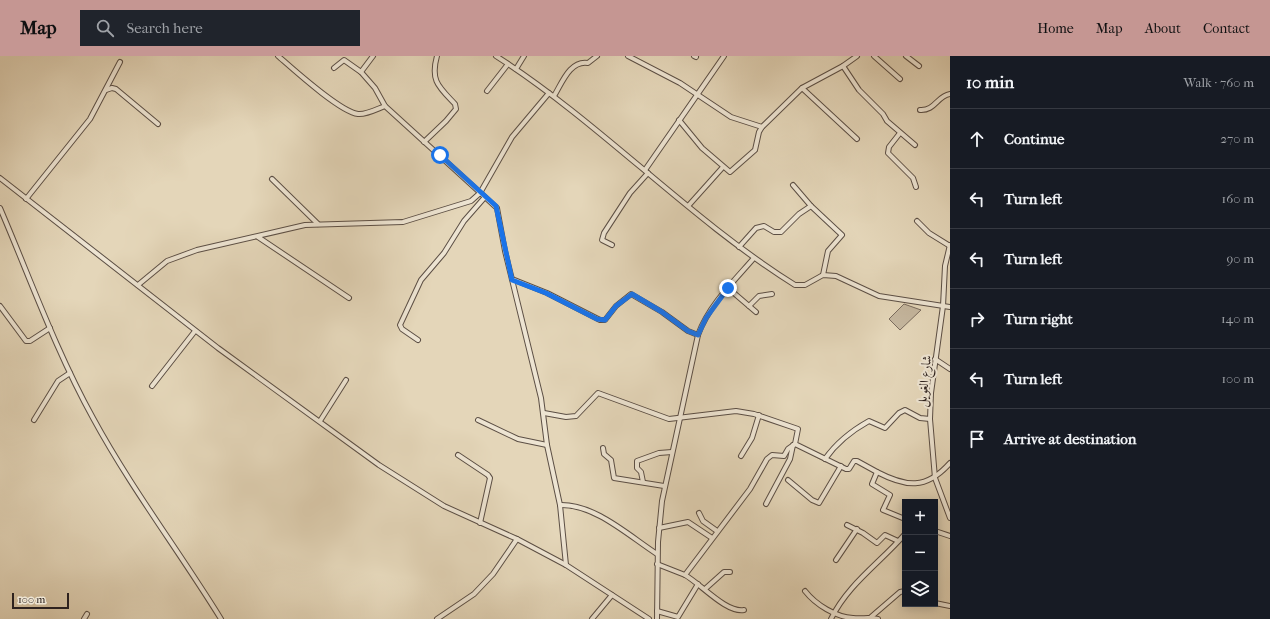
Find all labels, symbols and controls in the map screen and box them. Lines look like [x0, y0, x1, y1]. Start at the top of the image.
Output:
search box [80, 10, 360, 46]
text: Map [20, 17, 56, 39]
icon: search [94, 17, 116, 39]
text: Search here [126, 19, 203, 37]
text: Home [1037, 20, 1074, 37]
text: Map [1096, 20, 1123, 37]
text: About [1145, 20, 1181, 37]
text: Contact [1203, 20, 1250, 37]
text: 10 min [966, 72, 1014, 92]
text: Walk · 760 m [1184, 75, 1254, 90]
icon: ahead [966, 128, 988, 150]
text: Continue [1004, 130, 1064, 148]
text: 270 m [1220, 131, 1254, 146]
route start [431, 146, 449, 164]
icon: left [966, 188, 988, 210]
text: Turn left [1004, 190, 1062, 208]
text: 160 m [1222, 191, 1254, 206]
icon: left [966, 248, 988, 270]
text: Turn left [1004, 250, 1062, 268]
text: 90 m [1226, 251, 1254, 266]
route end [719, 279, 737, 297]
icon: right [966, 308, 988, 330]
text: Turn right [1004, 310, 1073, 328]
text: 140 m [1221, 311, 1254, 326]
street label: شارع الغويل [914, 354, 938, 408]
icon: left [966, 368, 988, 390]
text: Turn left [1004, 370, 1062, 388]
text: 100 m [1221, 371, 1254, 386]
icon: arrive [966, 428, 988, 450]
text: Arrive at destination [1004, 430, 1136, 448]
map controls [902, 499, 938, 607]
button: + [902, 499, 938, 535]
button: − [902, 535, 938, 571]
button: layers [902, 571, 938, 607]
scale bar [12, 591, 69, 610]
text: 100 m [18, 593, 46, 606]

